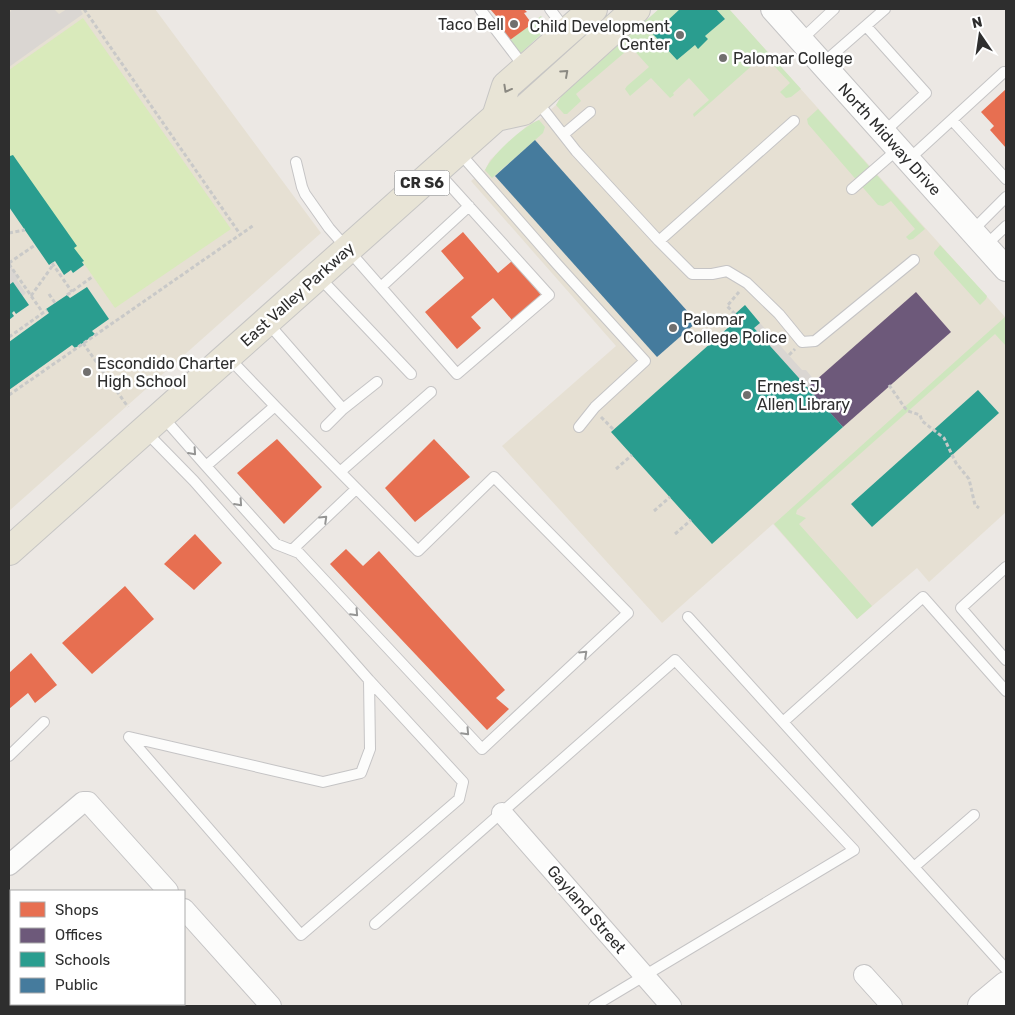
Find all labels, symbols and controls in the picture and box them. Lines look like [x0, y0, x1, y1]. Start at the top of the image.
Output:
north arrow [955, 10, 1005, 60]
text: N [970, 13, 984, 32]
place label: Taco Bell [438, 15, 504, 34]
place label: Child Development Center [530, 17, 670, 54]
marker: Taco Bell [508, 18, 520, 30]
marker: Child Development Center [674, 29, 686, 41]
place label: Palomar College [733, 49, 853, 68]
marker: Palomar College [717, 52, 729, 64]
one-way arrow [559, 70, 568, 79]
street label: North Midway Drive [834, 79, 945, 199]
one-way arrow [503, 84, 513, 93]
road number: CR S6 [394, 170, 450, 196]
street label: East Valley Parkway [236, 238, 358, 351]
place label: Palomar College Police [683, 310, 787, 347]
marker: Palomar College Police [667, 322, 679, 334]
place label: Escondido Charter High School [97, 354, 235, 391]
marker: Escondido Charter High School [81, 366, 93, 378]
place label: Ernest J. Allen Library [757, 377, 850, 414]
marker: Ernest J. Allen Library [741, 389, 753, 401]
one-way arrow [188, 446, 197, 455]
one-way arrow [233, 497, 242, 506]
one-way arrow [318, 516, 327, 525]
one-way arrow [349, 607, 358, 616]
one-way arrow [578, 651, 587, 660]
one-way arrow [460, 726, 469, 735]
street label: Gayland Street [543, 861, 630, 957]
legend [10, 890, 185, 1005]
text: Shops [55, 901, 99, 919]
text: Offices [55, 926, 103, 944]
text: Schools [55, 951, 111, 969]
text: Public [55, 976, 98, 994]

